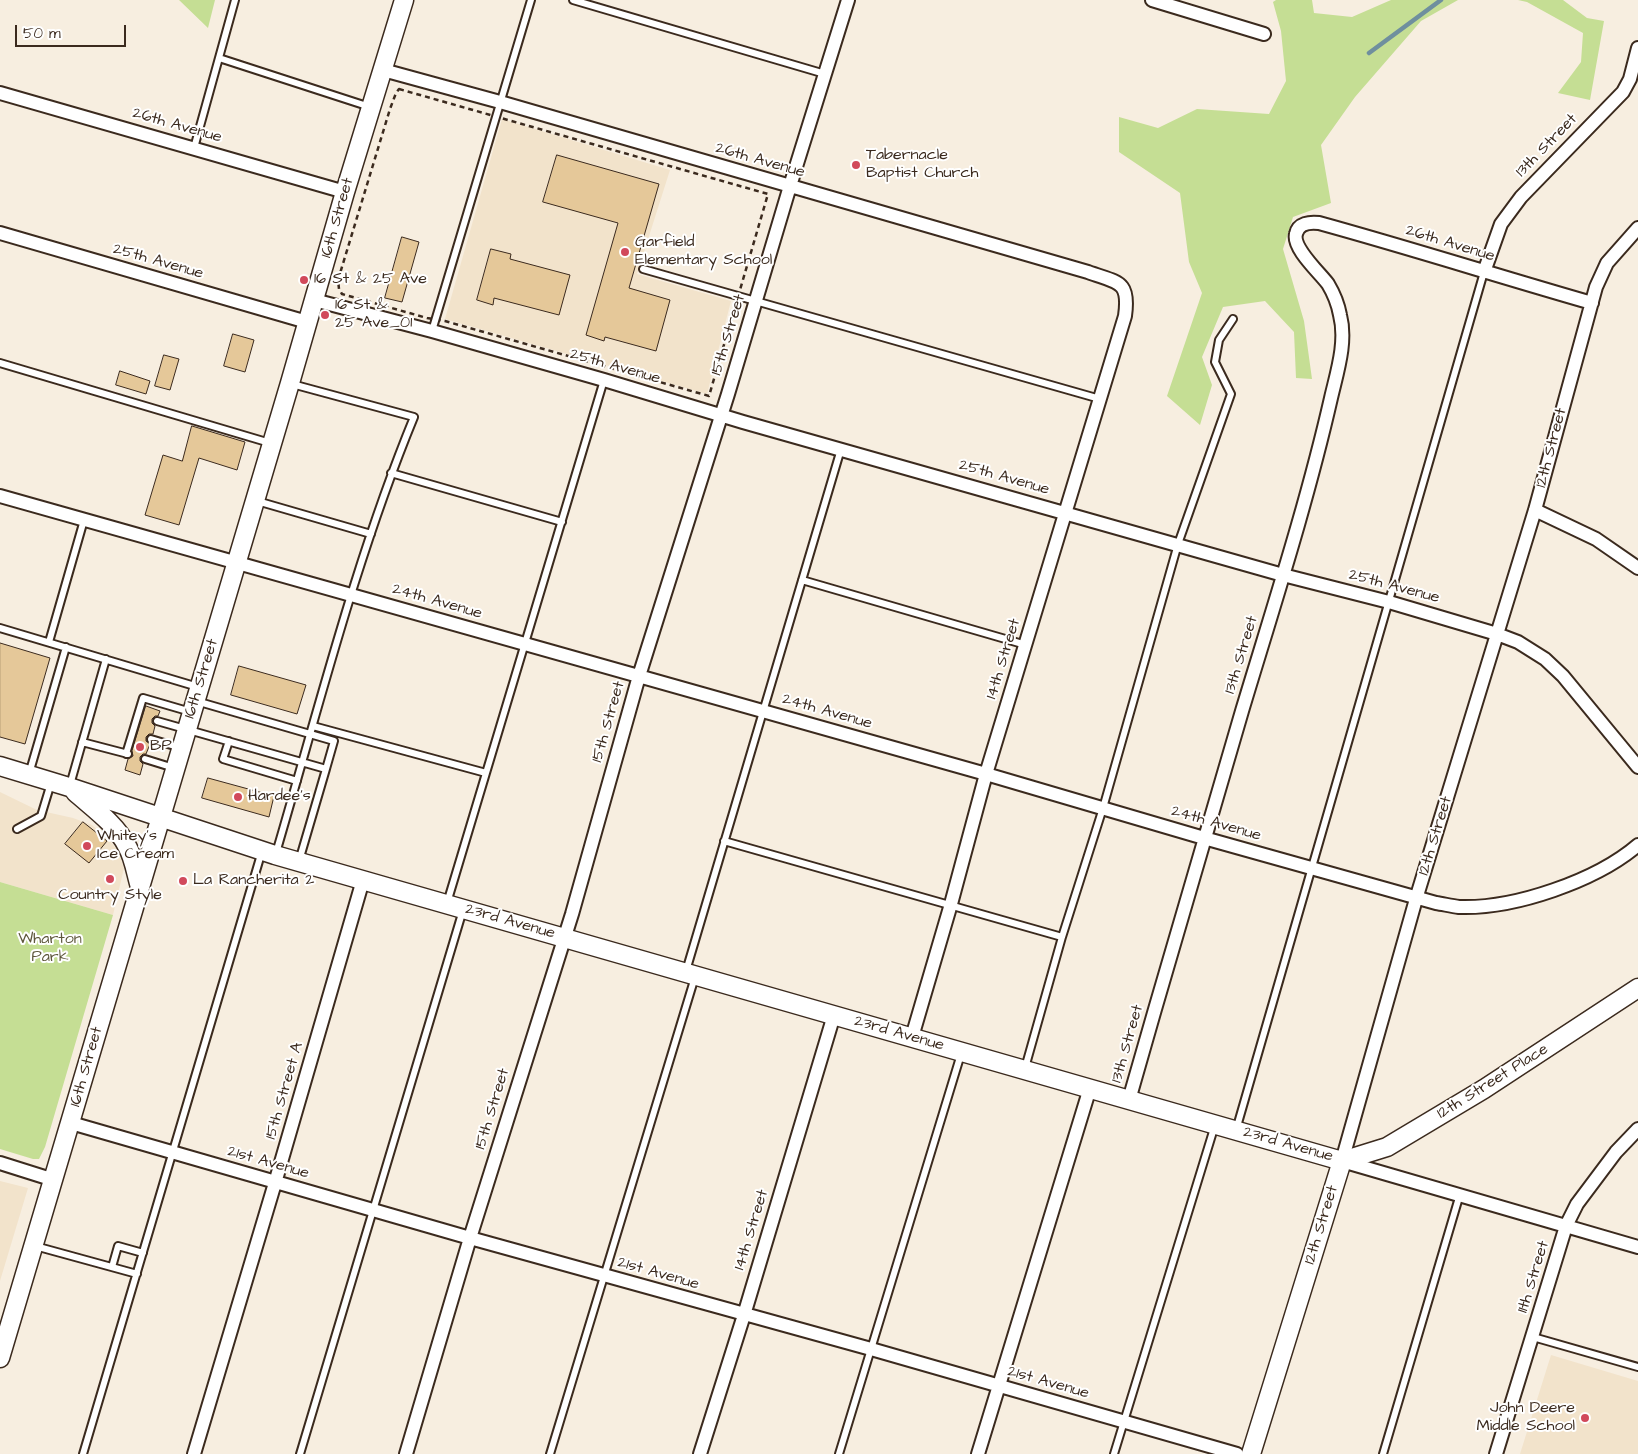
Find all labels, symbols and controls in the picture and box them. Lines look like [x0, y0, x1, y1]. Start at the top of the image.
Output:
scale bar [18, 15, 129, 47]
text: 50 m [23, 23, 61, 44]
street label: 26th Avenue [130, 104, 224, 148]
street label: 13th Street [1512, 110, 1582, 182]
street label: 26th Avenue [713, 139, 807, 183]
place label: Tabernacle Baptist Church [866, 146, 978, 184]
marker: Tabernacle Baptist Church [850, 159, 862, 171]
street label: 16th Street [317, 176, 359, 260]
street label: 26th Avenue [1403, 221, 1497, 267]
place label: Garfield Elementary School [635, 233, 772, 271]
street label: 25th Avenue [111, 240, 205, 284]
marker: Garfield Elementary School [619, 246, 631, 258]
place label: 16 St & 25 Ave [314, 270, 427, 290]
marker: 16 St & 25 Ave [298, 274, 310, 286]
street label: 15th Street [708, 292, 750, 378]
place label: 16 St & 25 Ave_01 [335, 296, 412, 334]
marker: 16 St & 25 Ave_01 [319, 309, 331, 321]
street label: 25th Avenue [568, 345, 662, 389]
street label: 12th Street [1532, 406, 1572, 490]
street label: 25th Avenue [957, 456, 1051, 500]
street label: 25th Avenue [1346, 566, 1442, 608]
street label: 24th Avenue [390, 580, 484, 624]
street label: 13th Street [1221, 614, 1263, 696]
street label: 14th Street [983, 616, 1025, 702]
street label: 16th Street [181, 637, 223, 721]
street label: 15th Street [588, 679, 630, 765]
street label: 24th Avenue [780, 690, 874, 734]
place label: BP [150, 737, 172, 757]
marker: BP [134, 741, 146, 753]
place label: Hardee's [248, 787, 311, 807]
marker: Hardee's [232, 791, 244, 803]
street label: 12th Street [1415, 794, 1457, 878]
street label: 24th Avenue [1169, 802, 1263, 846]
place label: Whitey's Ice Cream [97, 827, 174, 865]
marker: Whitey's Ice Cream [81, 840, 93, 852]
place label: La Rancherita 2 [193, 871, 314, 891]
marker: Country Style [104, 873, 116, 885]
marker: La Rancherita 2 [177, 875, 189, 887]
place label: Country Style [58, 886, 162, 906]
street label: 23rd Avenue [463, 900, 557, 944]
park label: Wharton Park [18, 930, 82, 968]
street label: 13th Street [1108, 1003, 1148, 1085]
street label: 23rd Avenue [852, 1012, 946, 1056]
street label: 16th Street [66, 1025, 108, 1109]
street label: 15th Street A [262, 1040, 308, 1142]
street label: 12th Street Place [1434, 1040, 1552, 1124]
street label: 15th Street [472, 1066, 514, 1152]
street label: 23rd Avenue [1241, 1123, 1335, 1167]
street label: 21st Avenue [225, 1142, 311, 1184]
street label: 12th Street [1301, 1183, 1343, 1267]
street label: 14th Street [731, 1187, 773, 1273]
street label: 11th Street [1514, 1239, 1554, 1315]
street label: 21st Avenue [615, 1253, 701, 1295]
street label: 21st Avenue [1005, 1362, 1091, 1404]
place label: John Deere Middle School [1477, 1399, 1575, 1437]
marker: John Deere Middle School [1579, 1412, 1591, 1424]

